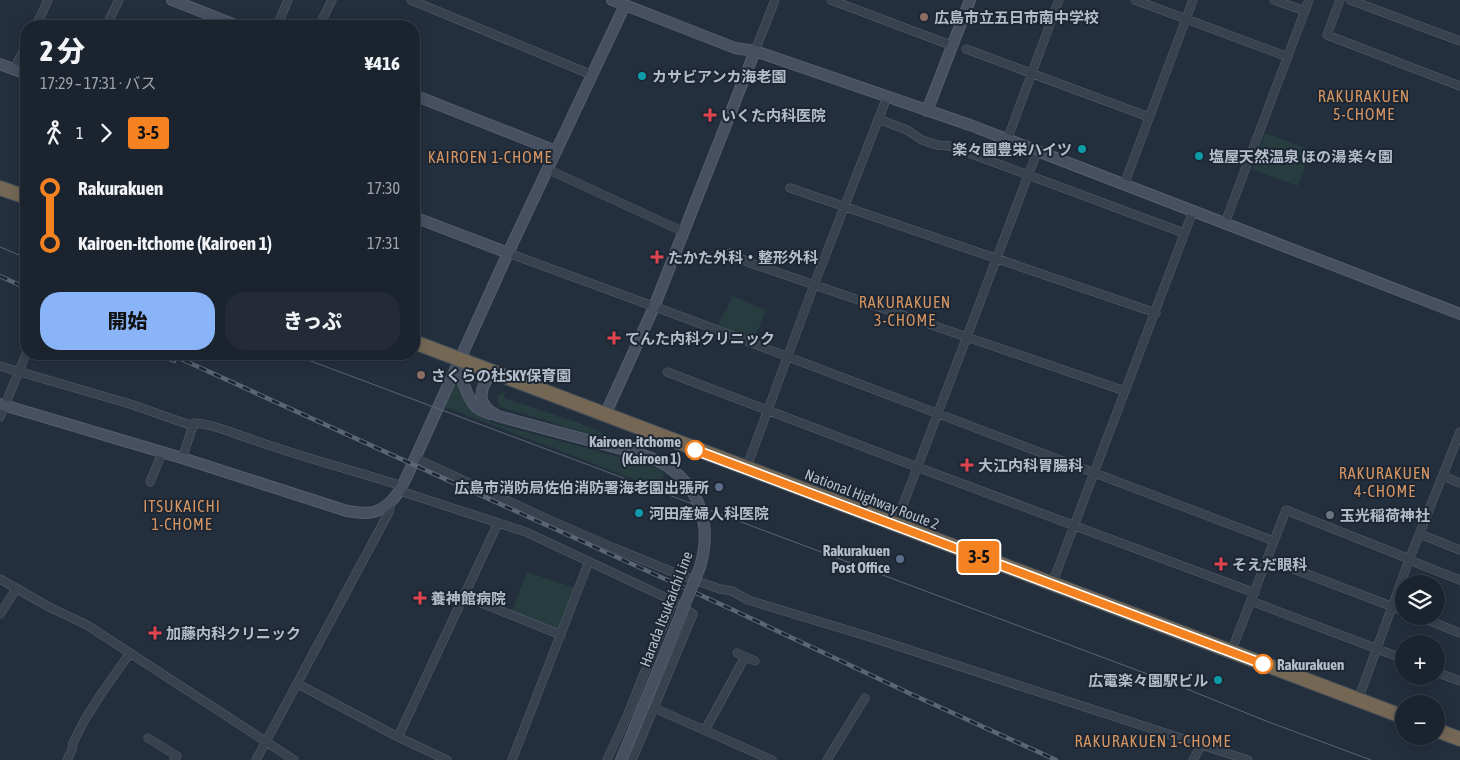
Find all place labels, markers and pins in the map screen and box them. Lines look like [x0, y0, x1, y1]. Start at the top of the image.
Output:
place label: 広島市立五日市南中学校 [934, 9, 1099, 26]
marker: 広島市立五日市南中学校 [918, 11, 930, 23]
place label: カサビアンカ海老園 [652, 68, 786, 85]
marker: カサビアンカ海老園 [636, 70, 648, 82]
place label: いくた内科医院 [721, 107, 826, 124]
marker: いくた内科医院 [703, 108, 717, 122]
place label: 楽々園豊栄ハイツ [952, 141, 1072, 158]
marker: 楽々園豊栄ハイツ [1076, 143, 1088, 155]
place label: 塩屋天然温泉 ほの湯 楽々園 [1209, 148, 1393, 165]
marker: 塩屋天然温泉 ほの湯 楽々園 [1193, 150, 1205, 162]
place label: たかた外科・整形外科 [668, 249, 818, 266]
marker: たかた外科・整形外科 [650, 250, 664, 264]
place label: てんた内科クリニック [625, 330, 775, 347]
marker: てんた内科クリニック [607, 331, 621, 345]
place label: さくらの杜SKY保育園 [431, 367, 571, 384]
marker: さくらの杜SKY保育園 [415, 369, 427, 381]
place label: Kairoen-itchome (Kairoen 1) [589, 433, 681, 467]
marker: Kairoen-itchome (Kairoen 1) [685, 440, 705, 460]
place label: 大江内科胃腸科 [978, 457, 1083, 474]
marker: 大江内科胃腸科 [960, 458, 974, 472]
place label: 広島市消防局佐伯消防署海老園出張所 [454, 479, 709, 496]
marker: 広島市消防局佐伯消防署海老園出張所 [713, 481, 725, 493]
place label: 河田産婦人科医院 [649, 505, 769, 522]
marker: 河田産婦人科医院 [633, 507, 645, 519]
place label: 玉光稲荷神社 [1340, 507, 1430, 524]
marker: 玉光稲荷神社 [1324, 509, 1336, 521]
place label: Rakurakuen Post Office [823, 542, 890, 576]
marker: Rakurakuen Post Office [894, 553, 906, 565]
place label: そえだ眼科 [1232, 556, 1307, 573]
marker: そえだ眼科 [1214, 557, 1228, 571]
place label: 養神館病院 [431, 590, 506, 607]
marker: 養神館病院 [413, 591, 427, 605]
place label: 加藤内科クリニック [166, 625, 301, 642]
marker: 加藤内科クリニック [148, 626, 162, 640]
marker: Rakurakuen [1253, 654, 1273, 674]
place label: Rakurakuen [1277, 656, 1344, 673]
place label: 広電楽々園駅ビル [1088, 672, 1208, 689]
marker: 広電楽々園駅ビル [1212, 674, 1224, 686]

